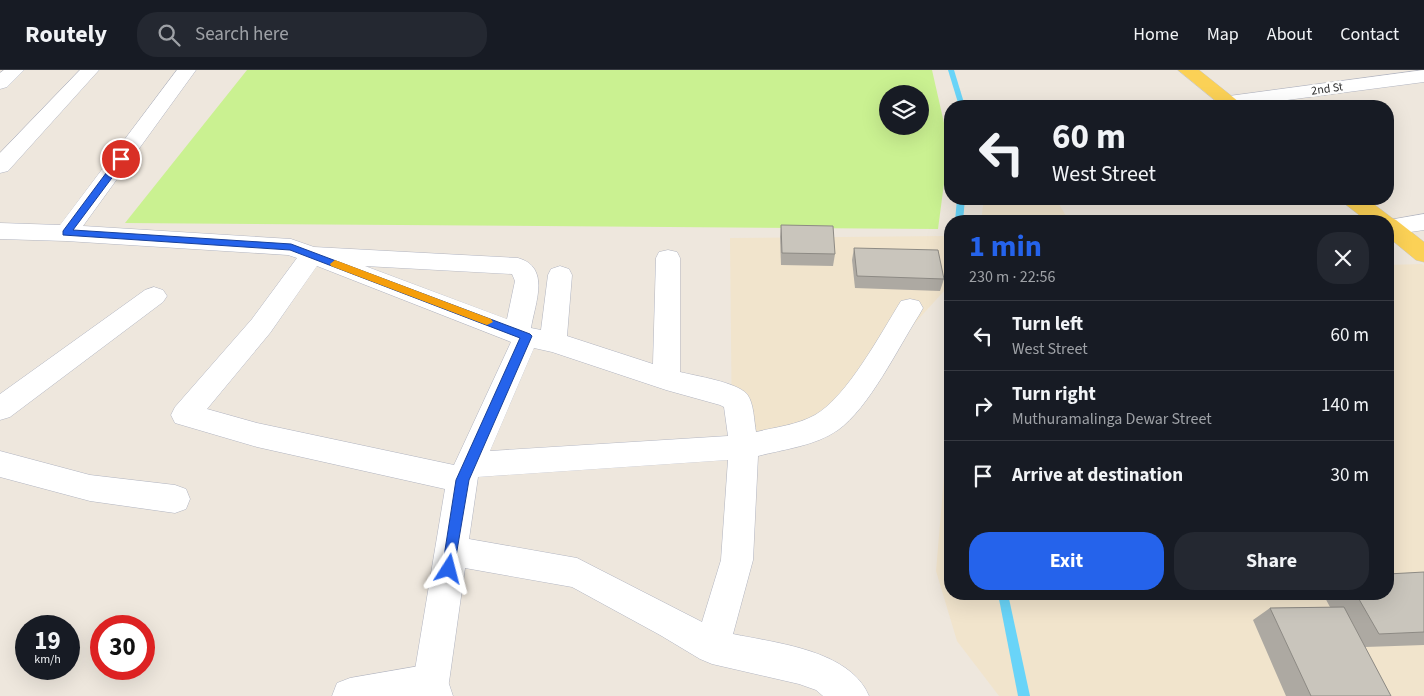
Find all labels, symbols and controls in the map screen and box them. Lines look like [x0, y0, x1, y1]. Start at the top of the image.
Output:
search box [137, 12, 487, 57]
text: Routely [25, 17, 107, 52]
icon: search [155, 21, 183, 49]
text: Search here [195, 21, 289, 48]
text: Home [1133, 22, 1179, 47]
text: Map [1207, 22, 1239, 47]
text: About [1267, 22, 1312, 47]
text: Contact [1340, 22, 1399, 47]
street label: 2nd St [1310, 78, 1344, 100]
map controls [879, 85, 929, 135]
button: layers [879, 85, 929, 135]
text: 60 m [1052, 112, 1126, 162]
icon: left [969, 120, 1034, 185]
pin [100, 138, 142, 180]
icon: arrive [107, 145, 135, 173]
text: West Street [1052, 158, 1156, 190]
text: 1 min [969, 225, 1042, 268]
button: close [1317, 232, 1369, 284]
text: 230 m · 22:56 [969, 266, 1056, 288]
text: Turn left [1012, 311, 1083, 338]
icon: left [969, 322, 997, 350]
text: 60 m [1331, 322, 1369, 349]
text: West Street [1012, 338, 1088, 360]
text: Turn right [1012, 381, 1096, 408]
icon: right [969, 392, 997, 420]
text: 140 m [1321, 392, 1369, 419]
text: Muthuramalinga Dewar Street [1012, 408, 1212, 430]
icon: arrive [969, 462, 997, 490]
text: Arrive at destination [1012, 462, 1183, 489]
text: 30 m [1331, 462, 1369, 489]
button: Exit [969, 532, 1164, 590]
button: Share [1174, 532, 1369, 590]
position arrow [422, 542, 474, 594]
speed limit sign: 30 [90, 615, 155, 680]
text: 19 [34, 623, 61, 659]
text: km/h [34, 651, 61, 668]

